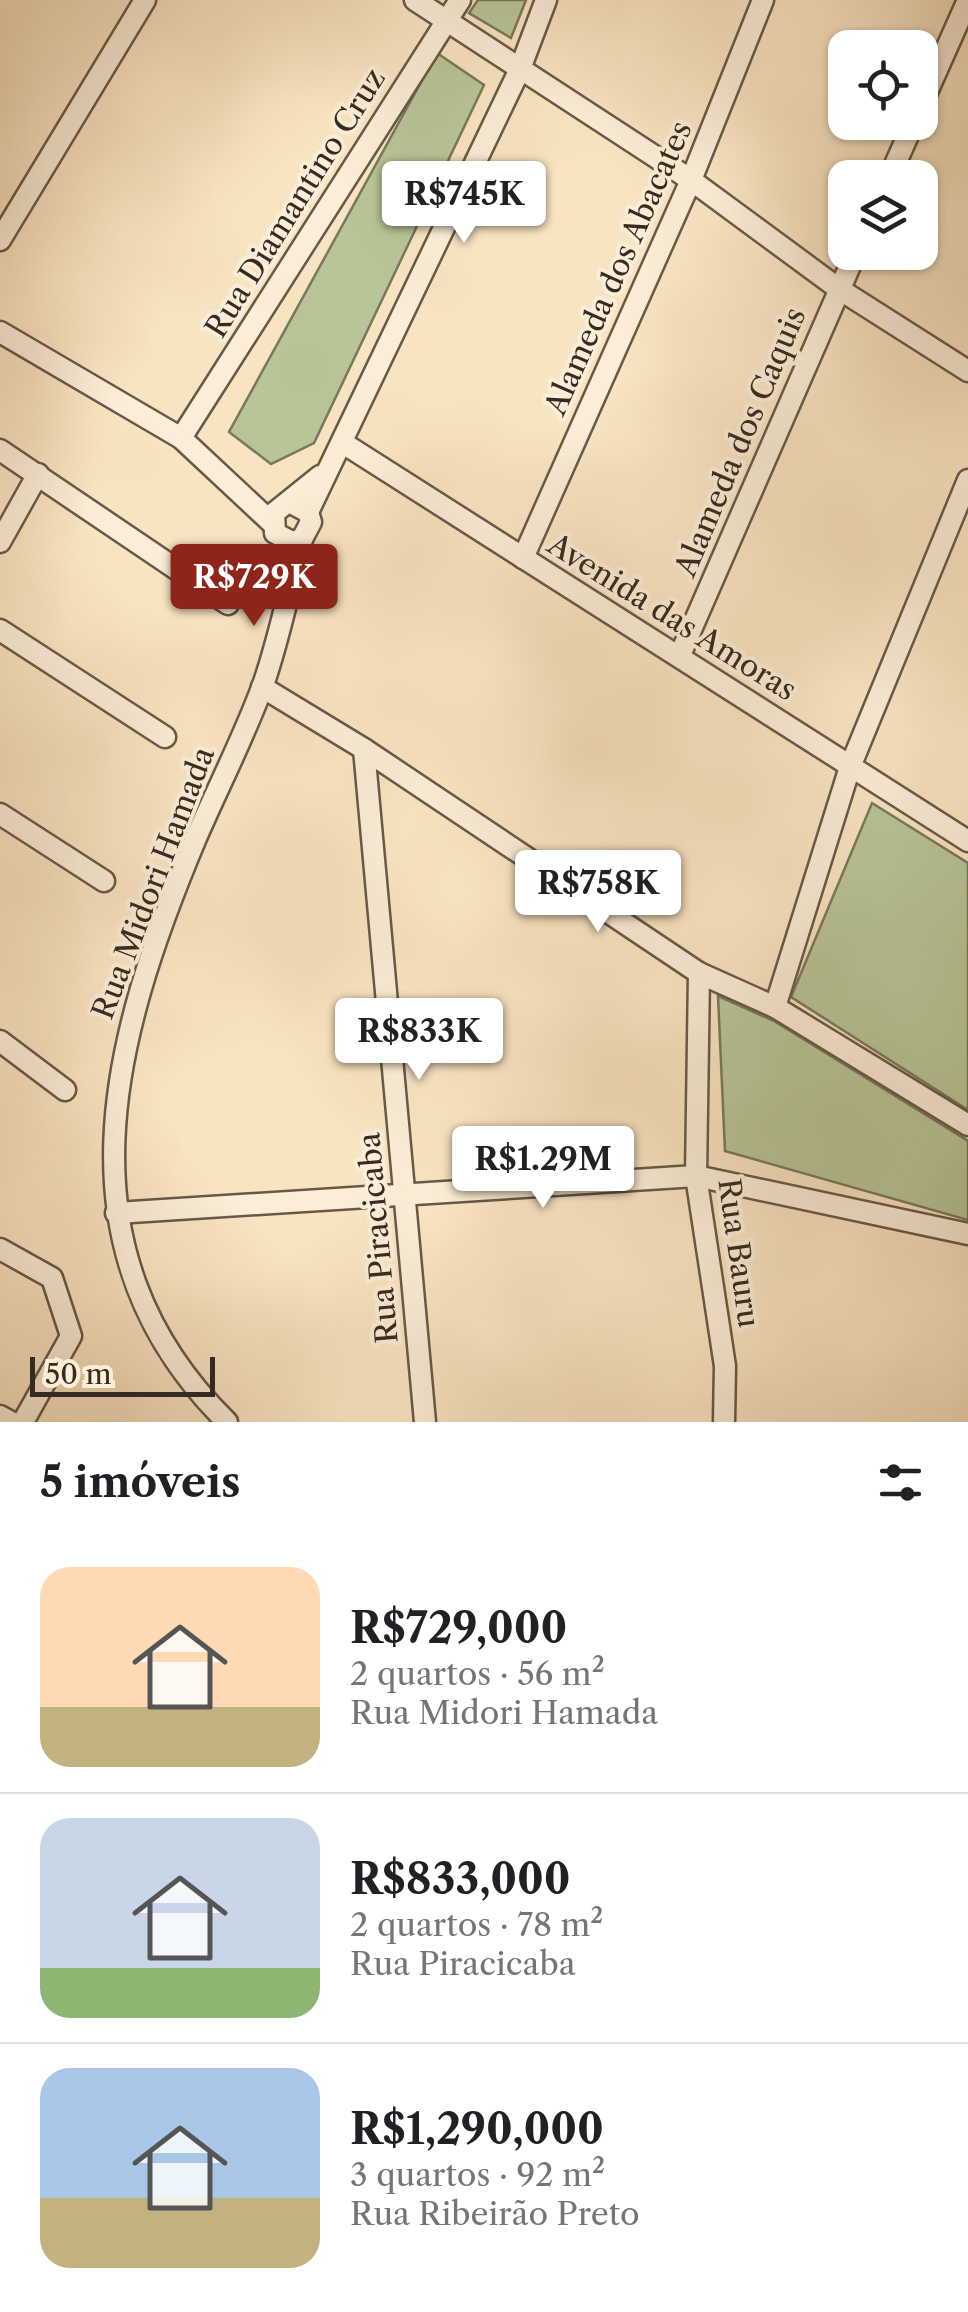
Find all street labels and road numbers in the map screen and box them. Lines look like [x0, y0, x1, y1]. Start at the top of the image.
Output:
street label: Rua Diamantino Cruz [197, 62, 393, 344]
street label: Alameda dos Abacates [536, 115, 700, 422]
street label: Alameda dos Caquis [666, 302, 813, 583]
street label: Avenida das Amoras [540, 525, 803, 708]
street label: Rua Midori Hamada [84, 741, 222, 1024]
street label: Rua Piracicaba [350, 1131, 406, 1345]
street label: Rua Bauru [710, 1176, 768, 1330]

